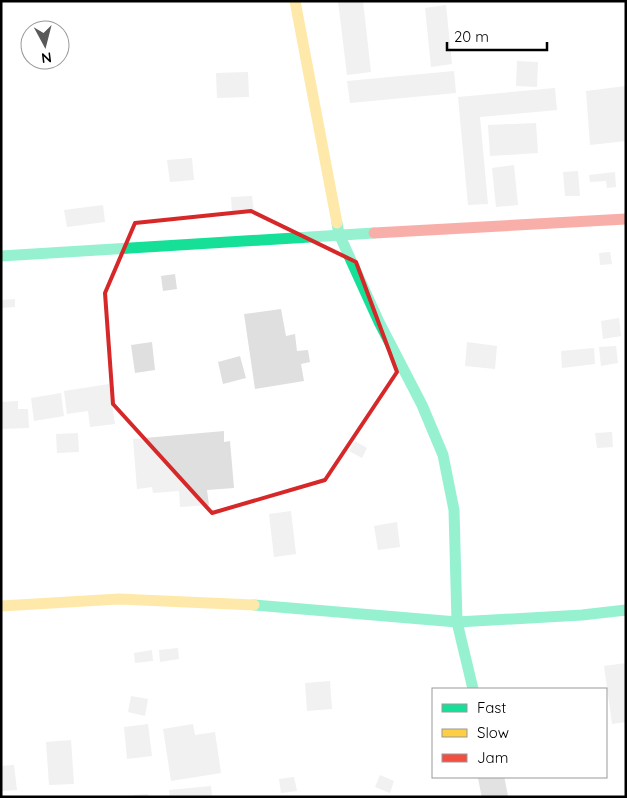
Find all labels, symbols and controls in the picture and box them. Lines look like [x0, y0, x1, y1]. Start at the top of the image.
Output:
north arrow [20, 20, 70, 70]
scale bar [447, 20, 547, 52]
text: 20 m [454, 27, 489, 46]
text: N [40, 48, 53, 67]
legend [432, 688, 607, 778]
text: Fast [477, 698, 506, 717]
text: Slow [477, 723, 509, 742]
text: Jam [477, 748, 508, 767]

